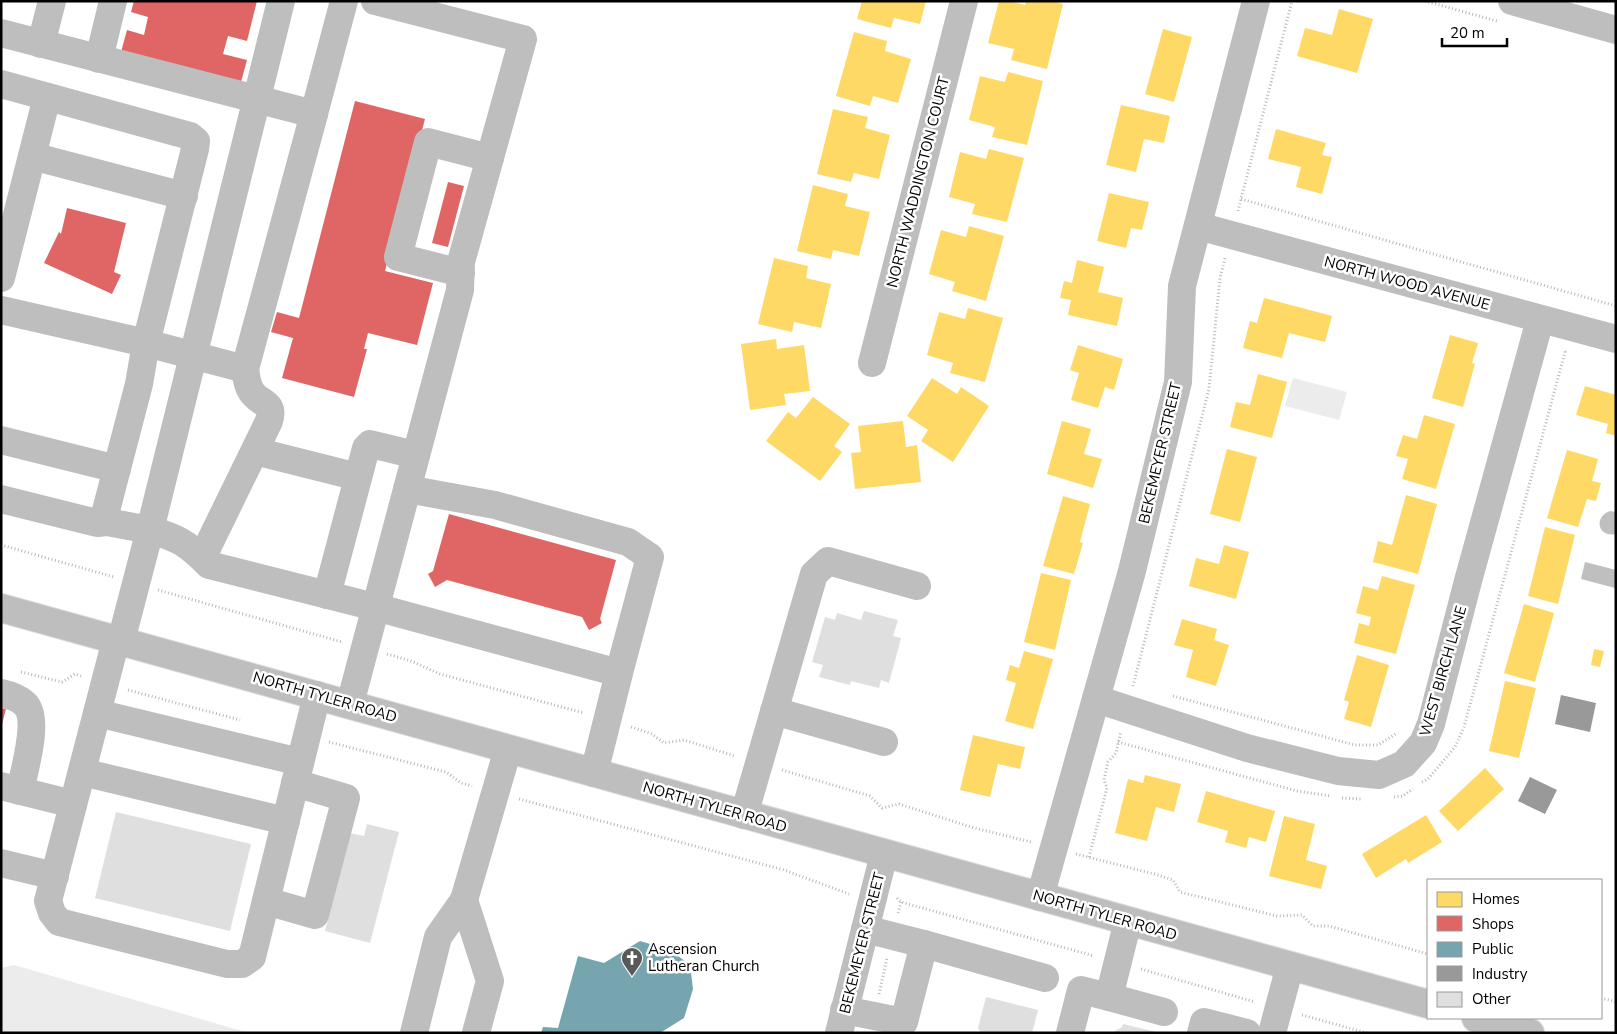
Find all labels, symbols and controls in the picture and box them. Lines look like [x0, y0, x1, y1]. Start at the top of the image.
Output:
scale bar [1442, 15, 1507, 47]
text: 20 m [1450, 23, 1485, 43]
street label: NORTH WADDINGTON COURT [882, 74, 954, 290]
street label: NORTH WOOD AVENUE [1322, 251, 1492, 315]
street label: BEKEMEYER STREET [1134, 380, 1186, 526]
street label: WEST BIRCH LANE [1415, 603, 1471, 739]
street label: NORTH TYLER ROAD [251, 667, 399, 727]
street label: NORTH TYLER ROAD [641, 777, 789, 837]
street label: BEKEMEYER STREET [835, 870, 889, 1016]
legend [1427, 879, 1602, 1019]
street label: NORTH TYLER ROAD [1031, 885, 1179, 945]
text: Homes [1472, 889, 1520, 909]
text: Shops [1472, 914, 1514, 934]
place label: Ascension Lutheran Church [648, 939, 760, 976]
text: Public [1472, 939, 1513, 959]
church icon: Ascension Lutheran Church [620, 946, 644, 977]
text: Industry [1472, 964, 1528, 984]
text: Other [1472, 989, 1511, 1009]

